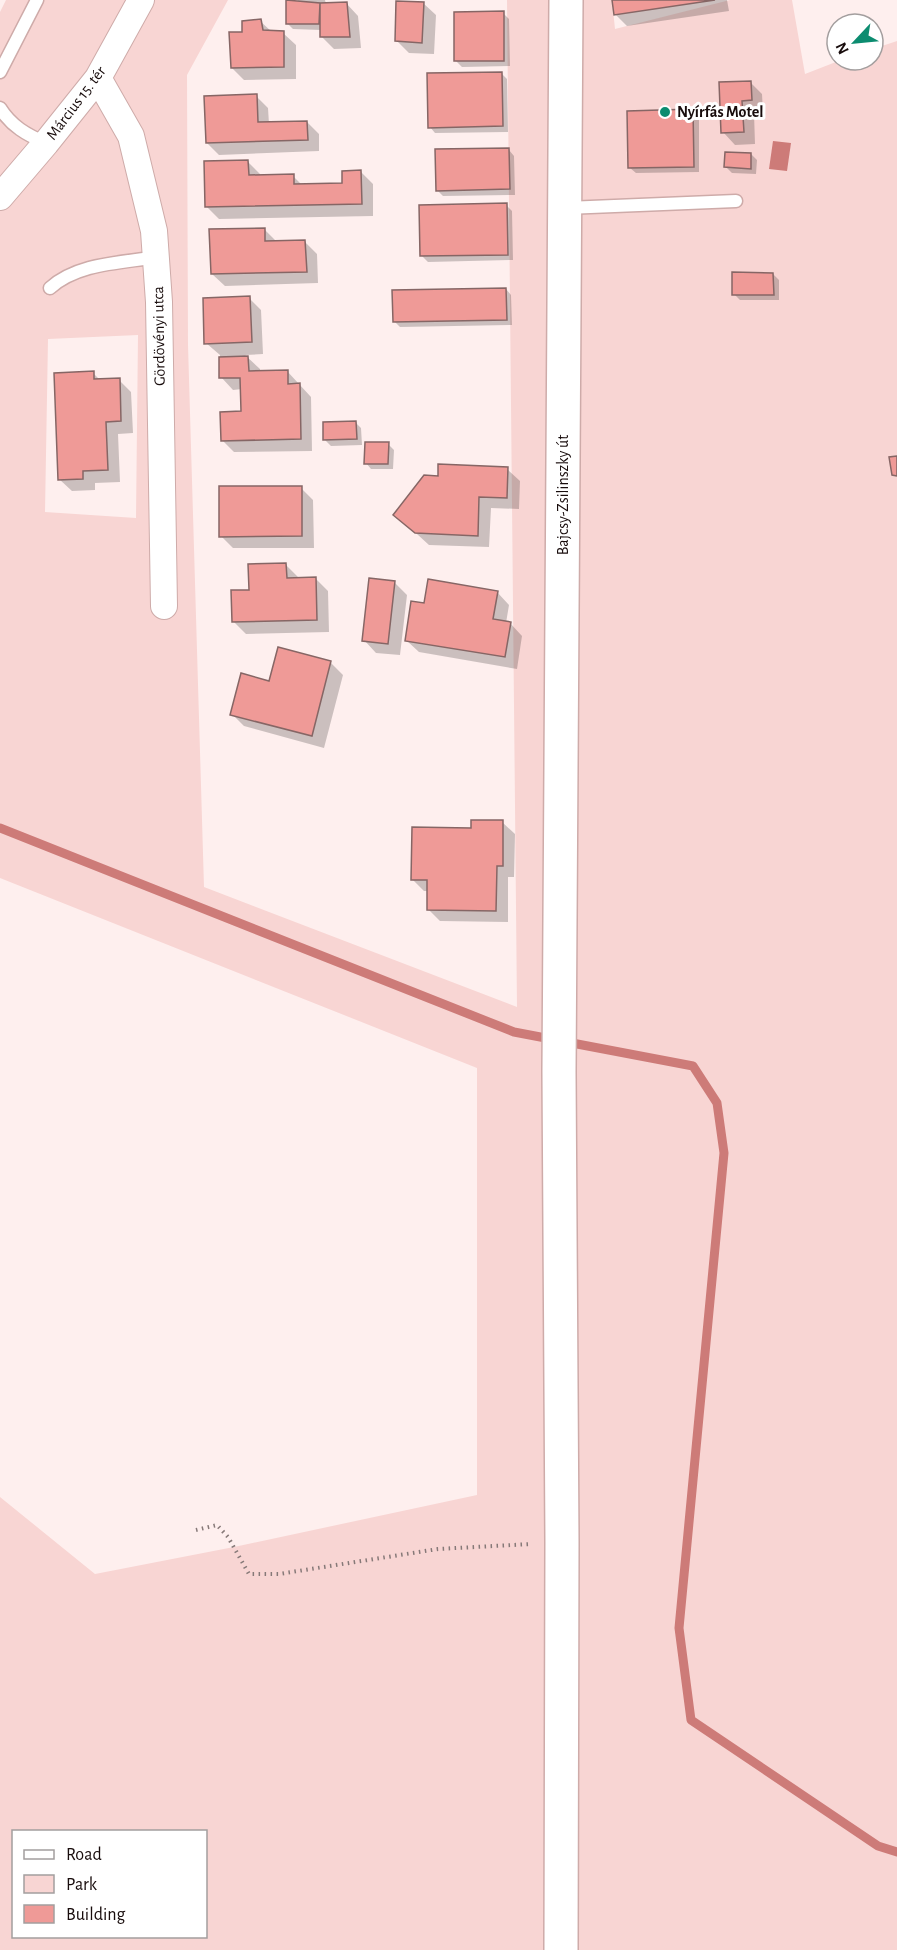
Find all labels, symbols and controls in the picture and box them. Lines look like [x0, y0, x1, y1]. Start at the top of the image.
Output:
north arrow [825, 12, 885, 72]
text: N [833, 40, 852, 57]
street label: Március 15. tér [43, 63, 109, 143]
place label: Nyírfás Motel [677, 104, 763, 121]
marker: Nyírfás Motel [658, 105, 672, 119]
street label: Gördövényi utca [150, 286, 169, 386]
street label: Bajcsy-Zsilinszky út [555, 435, 572, 555]
legend [12, 1830, 207, 1938]
text: Road [66, 1846, 102, 1864]
text: Park [66, 1876, 98, 1894]
text: Building [66, 1906, 126, 1924]

